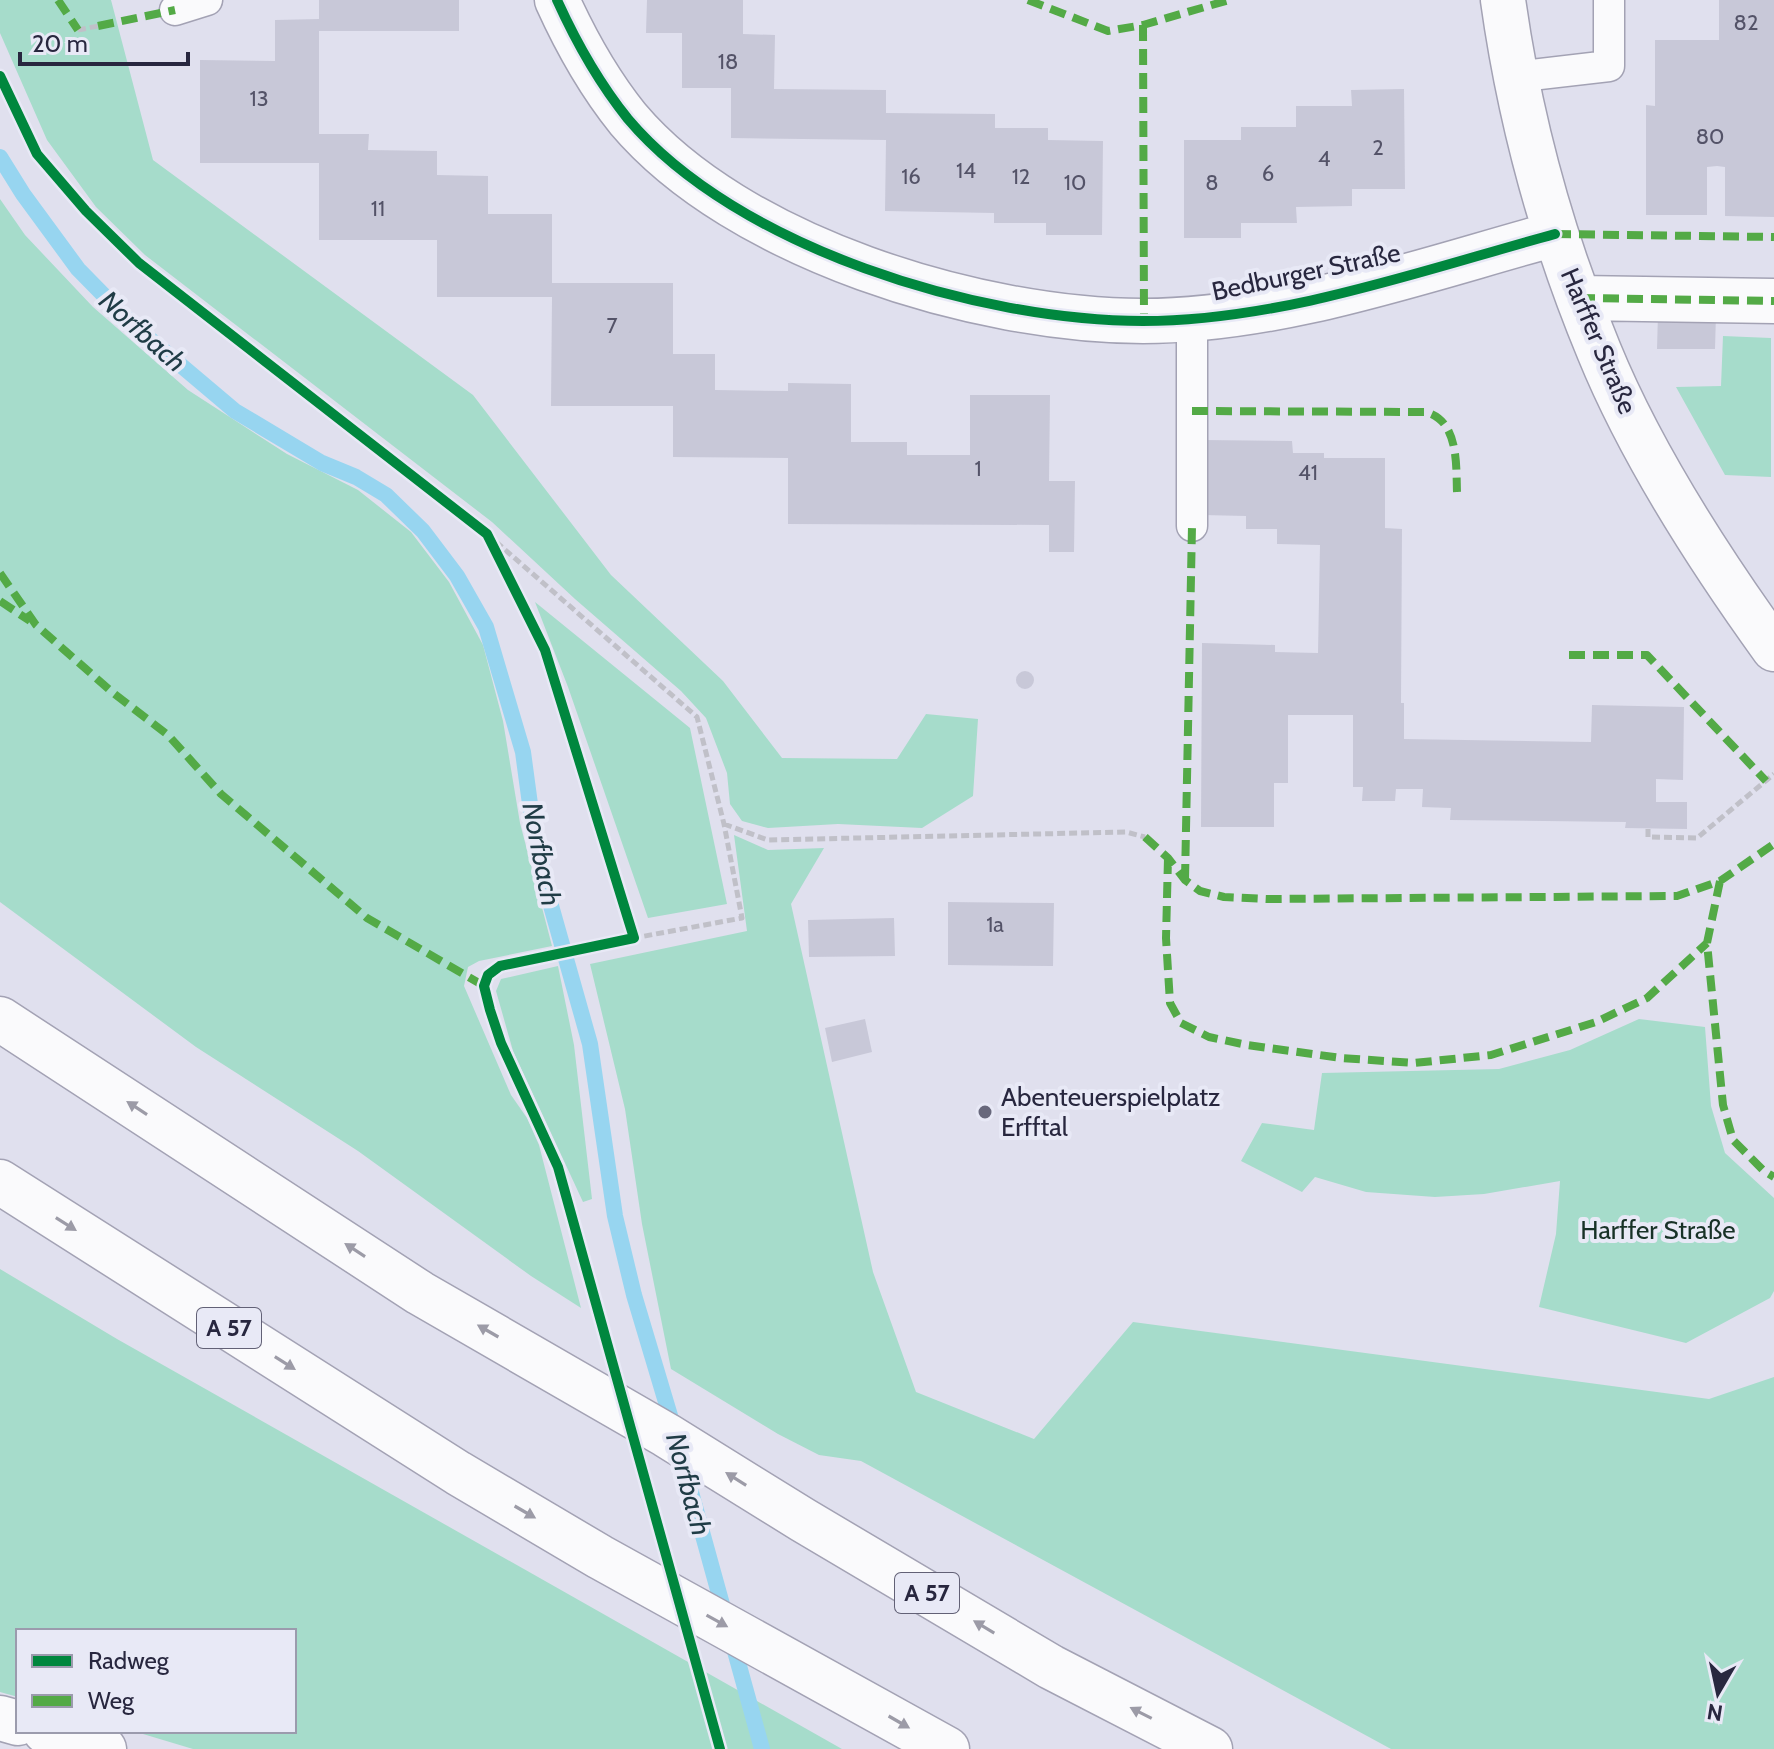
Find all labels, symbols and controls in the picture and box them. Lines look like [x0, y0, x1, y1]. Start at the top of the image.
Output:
house number: 82 [1734, 9, 1758, 36]
scale bar [20, 16, 188, 66]
text: 20 m [32, 29, 88, 58]
house number: 18 [718, 48, 738, 75]
house number: 13 [249, 85, 269, 112]
house number: 80 [1696, 123, 1724, 150]
house number: 2 [1372, 134, 1384, 161]
house number: 4 [1318, 145, 1331, 172]
house number: 14 [956, 157, 976, 184]
house number: 6 [1262, 160, 1274, 187]
house number: 16 [901, 163, 921, 190]
house number: 12 [1012, 163, 1030, 190]
house number: 10 [1064, 169, 1086, 196]
house number: 8 [1205, 169, 1219, 196]
house number: 11 [371, 195, 385, 222]
street label: Bedburger Straße [1209, 236, 1403, 308]
street label: Harffer Straße [1554, 263, 1644, 419]
water label: Norfbach [93, 283, 193, 379]
house number: 7 [606, 312, 618, 339]
house number: 1 [974, 455, 982, 482]
house number: 41 [1298, 459, 1318, 486]
water label: Norfbach [515, 799, 569, 909]
house number: 1a [986, 911, 1004, 938]
place label: Abenteuerspielplatz Erfftal [1001, 1081, 1220, 1143]
one-way arrow [127, 1101, 148, 1116]
marker: Abenteuerspielplatz Erfftal [976, 1103, 994, 1121]
park label: Harffer Straße [1580, 1214, 1736, 1246]
one-way arrow [55, 1217, 77, 1231]
one-way arrow [344, 1244, 366, 1258]
road number: A 57 [197, 1308, 261, 1348]
one-way arrow [476, 1324, 499, 1338]
one-way arrow [275, 1356, 296, 1371]
water label: Norfbach [659, 1429, 719, 1539]
one-way arrow [725, 1472, 747, 1486]
one-way arrow [514, 1505, 536, 1519]
road number: A 57 [895, 1573, 959, 1613]
one-way arrow [706, 1614, 729, 1628]
one-way arrow [973, 1620, 995, 1634]
legend [16, 1629, 296, 1733]
text: Radweg [88, 1646, 170, 1675]
north arrow [1678, 1653, 1758, 1733]
text: Weg [88, 1686, 135, 1715]
text: N [1705, 1698, 1725, 1727]
one-way arrow [1129, 1707, 1152, 1720]
one-way arrow [888, 1715, 910, 1729]

